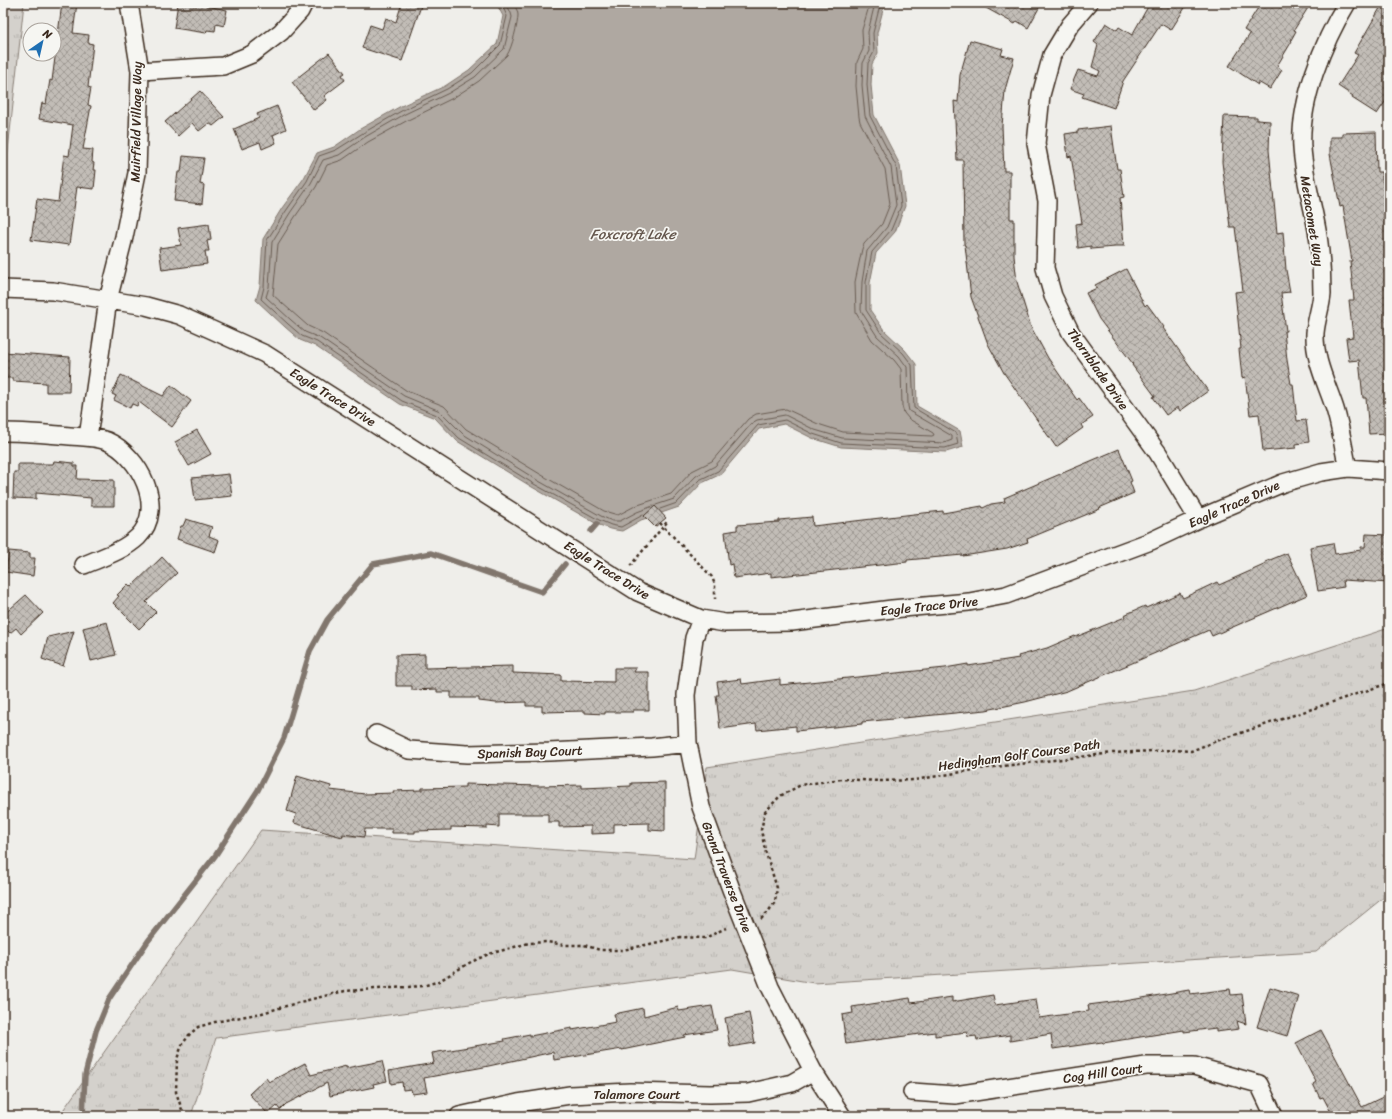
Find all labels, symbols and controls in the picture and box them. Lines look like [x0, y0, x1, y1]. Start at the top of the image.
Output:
north arrow [22, 22, 62, 62]
text: N [38, 24, 56, 44]
street label: Muirfield Village Way [123, 61, 149, 183]
street label: Metacomet Way [1293, 174, 1331, 268]
water label: Foxcroft Lake [590, 222, 677, 247]
street label: Thornblade Drive [1061, 323, 1135, 415]
street label: Eagle Trace Drive [285, 361, 381, 433]
street label: Eagle Trace Drive [1185, 474, 1283, 534]
street label: Eagle Trace Drive [559, 534, 655, 606]
street label: Eagle Trace Drive [879, 589, 979, 623]
street label: Hedingham Golf Course Path [936, 732, 1102, 778]
street label: Spanish Bay Court [477, 739, 583, 765]
street label: Grand Traverse Drive [695, 818, 759, 936]
street label: Cog Hill Court [1062, 1056, 1145, 1090]
street label: Talamore Court [593, 1083, 681, 1106]

